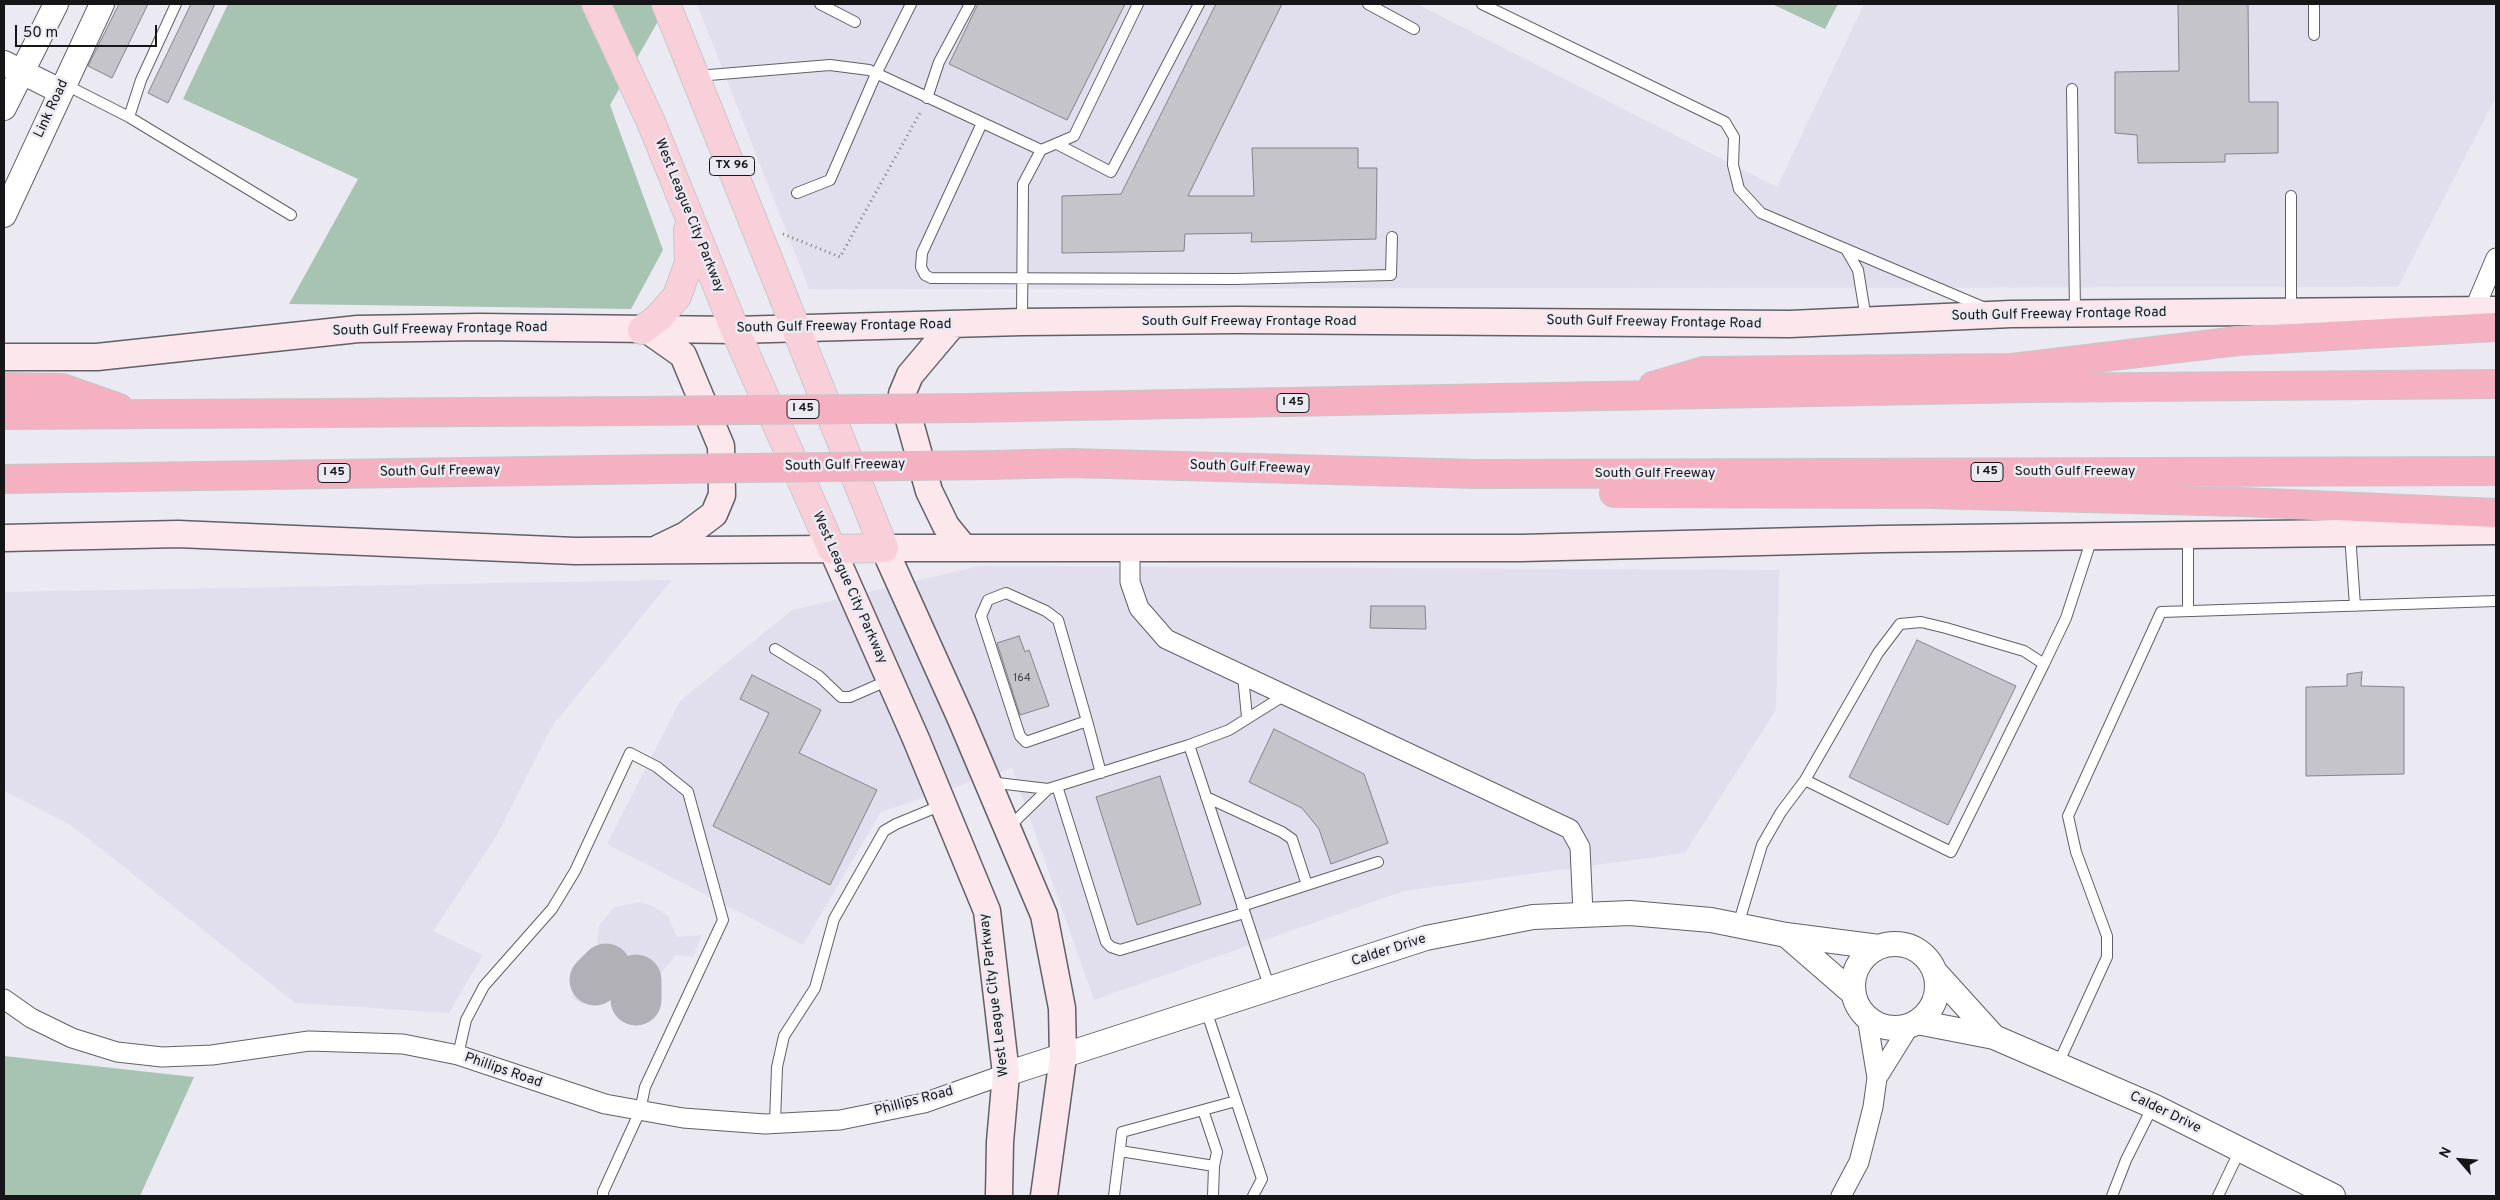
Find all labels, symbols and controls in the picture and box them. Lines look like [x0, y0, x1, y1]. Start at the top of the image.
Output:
scale bar [18, 15, 160, 47]
text: 50 m [23, 24, 58, 43]
street label: Link Road [31, 77, 73, 141]
street label: West League City Parkway [650, 136, 728, 296]
road number: TX 96 [710, 157, 754, 176]
street label: South Gulf Freeway Frontage Road [1951, 305, 2167, 325]
street label: South Gulf Freeway Frontage Road [1546, 313, 1762, 333]
street label: South Gulf Freeway Frontage Road [1141, 314, 1357, 330]
street label: South Gulf Freeway Frontage Road [736, 317, 952, 337]
street label: South Gulf Freeway Frontage Road [332, 320, 548, 340]
road number: I 45 [1277, 393, 1309, 412]
road number: I 45 [787, 399, 819, 418]
street label: South Gulf Freeway [784, 457, 906, 475]
street label: South Gulf Freeway [1189, 457, 1311, 479]
road number: I 45 [1971, 462, 2003, 482]
road number: I 45 [318, 463, 350, 482]
street label: South Gulf Freeway [379, 463, 501, 481]
street label: South Gulf Freeway [2015, 464, 2135, 480]
street label: South Gulf Freeway [1595, 466, 1715, 482]
street label: West League City Parkway [808, 509, 890, 667]
house number: 164 [1013, 672, 1031, 686]
street label: West League City Parkway [977, 912, 1013, 1078]
street label: Calder Drive [1350, 931, 1428, 971]
street label: Phillips Road [462, 1050, 544, 1092]
street label: Phillips Road [873, 1083, 955, 1121]
street label: Calder Drive [2126, 1088, 2204, 1138]
north arrow [2435, 1135, 2485, 1185]
text: N [2436, 1145, 2456, 1161]

